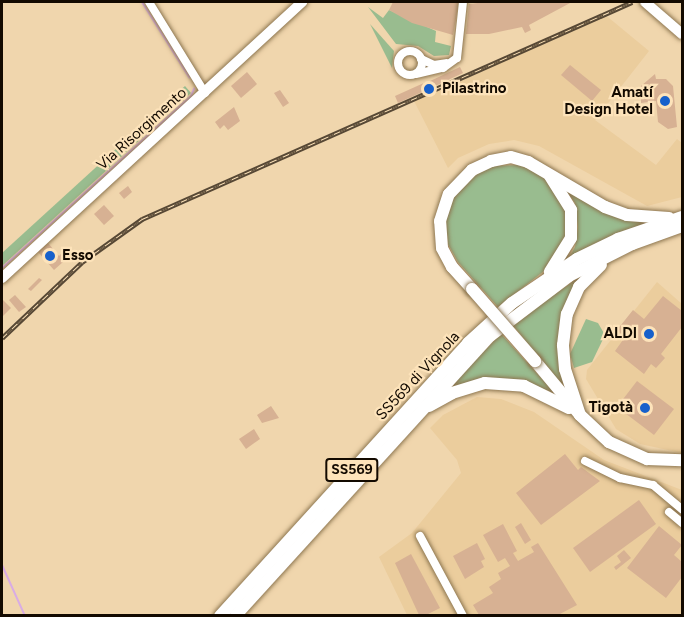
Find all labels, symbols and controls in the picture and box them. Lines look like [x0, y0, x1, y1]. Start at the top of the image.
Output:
marker: Pilastrino [420, 80, 438, 98]
place label: Pilastrino [442, 80, 507, 98]
place label: Amatí Design Hotel [564, 83, 653, 118]
street label: Via Risorgimento [93, 84, 191, 174]
marker: Amatí Design Hotel [658, 94, 672, 108]
place label: Esso [62, 247, 94, 265]
marker: Esso [43, 249, 57, 263]
place label: ALDI [603, 325, 637, 343]
marker: ALDI [642, 327, 656, 341]
street label: SS569 di Vignola [372, 328, 464, 424]
place label: Tigotà [589, 399, 633, 417]
marker: Tigotà [638, 401, 652, 415]
road number: SS569 [325, 459, 379, 481]

